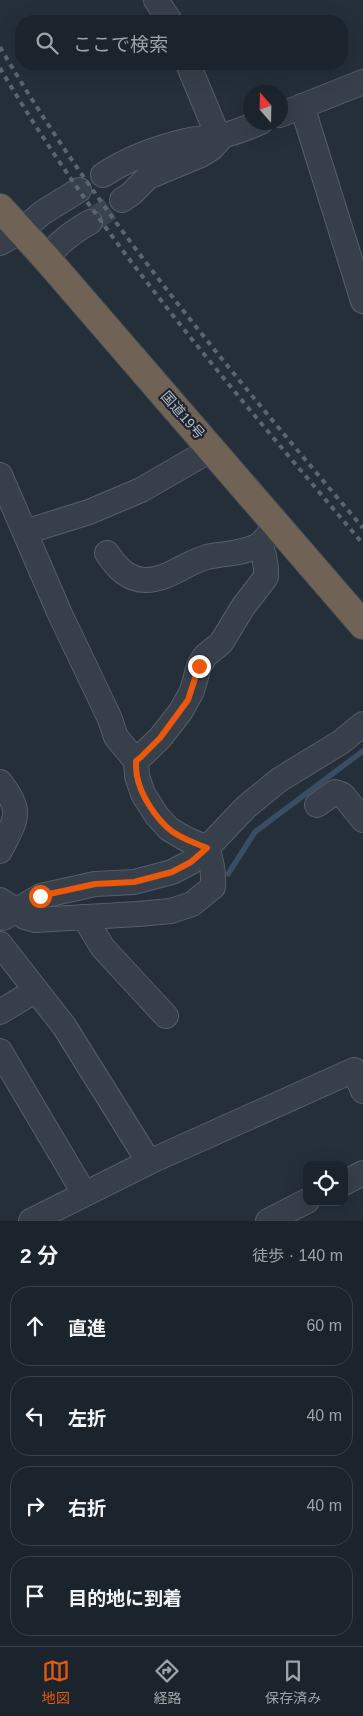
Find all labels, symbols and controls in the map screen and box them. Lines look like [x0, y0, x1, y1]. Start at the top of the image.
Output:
search box [15, 15, 348, 70]
icon: search [33, 29, 61, 57]
text: ここで検索 [73, 34, 168, 55]
north arrow [243, 85, 288, 130]
street label: 国道19号 [158, 388, 208, 442]
route end [188, 655, 211, 678]
route start [29, 885, 52, 908]
map controls [303, 1161, 348, 1206]
button: locate [303, 1161, 348, 1206]
text: 2 分 [20, 1244, 59, 1267]
text: 徒歩 · 140 m [252, 1247, 343, 1264]
icon: ahead [21, 1312, 49, 1340]
text: 60 m [306, 1317, 342, 1334]
text: 直進 [68, 1318, 106, 1339]
icon: left [21, 1402, 49, 1430]
text: 40 m [306, 1407, 342, 1424]
text: 左折 [68, 1408, 106, 1429]
icon: right [21, 1492, 49, 1520]
text: 40 m [306, 1497, 342, 1514]
text: 右折 [68, 1498, 106, 1519]
icon: arrive [21, 1582, 49, 1610]
text: 目的地に到着 [68, 1588, 182, 1609]
tab: 地図 [42, 1657, 70, 1707]
tab: 経路 [153, 1657, 181, 1707]
tab: 保存済み [265, 1657, 321, 1707]

